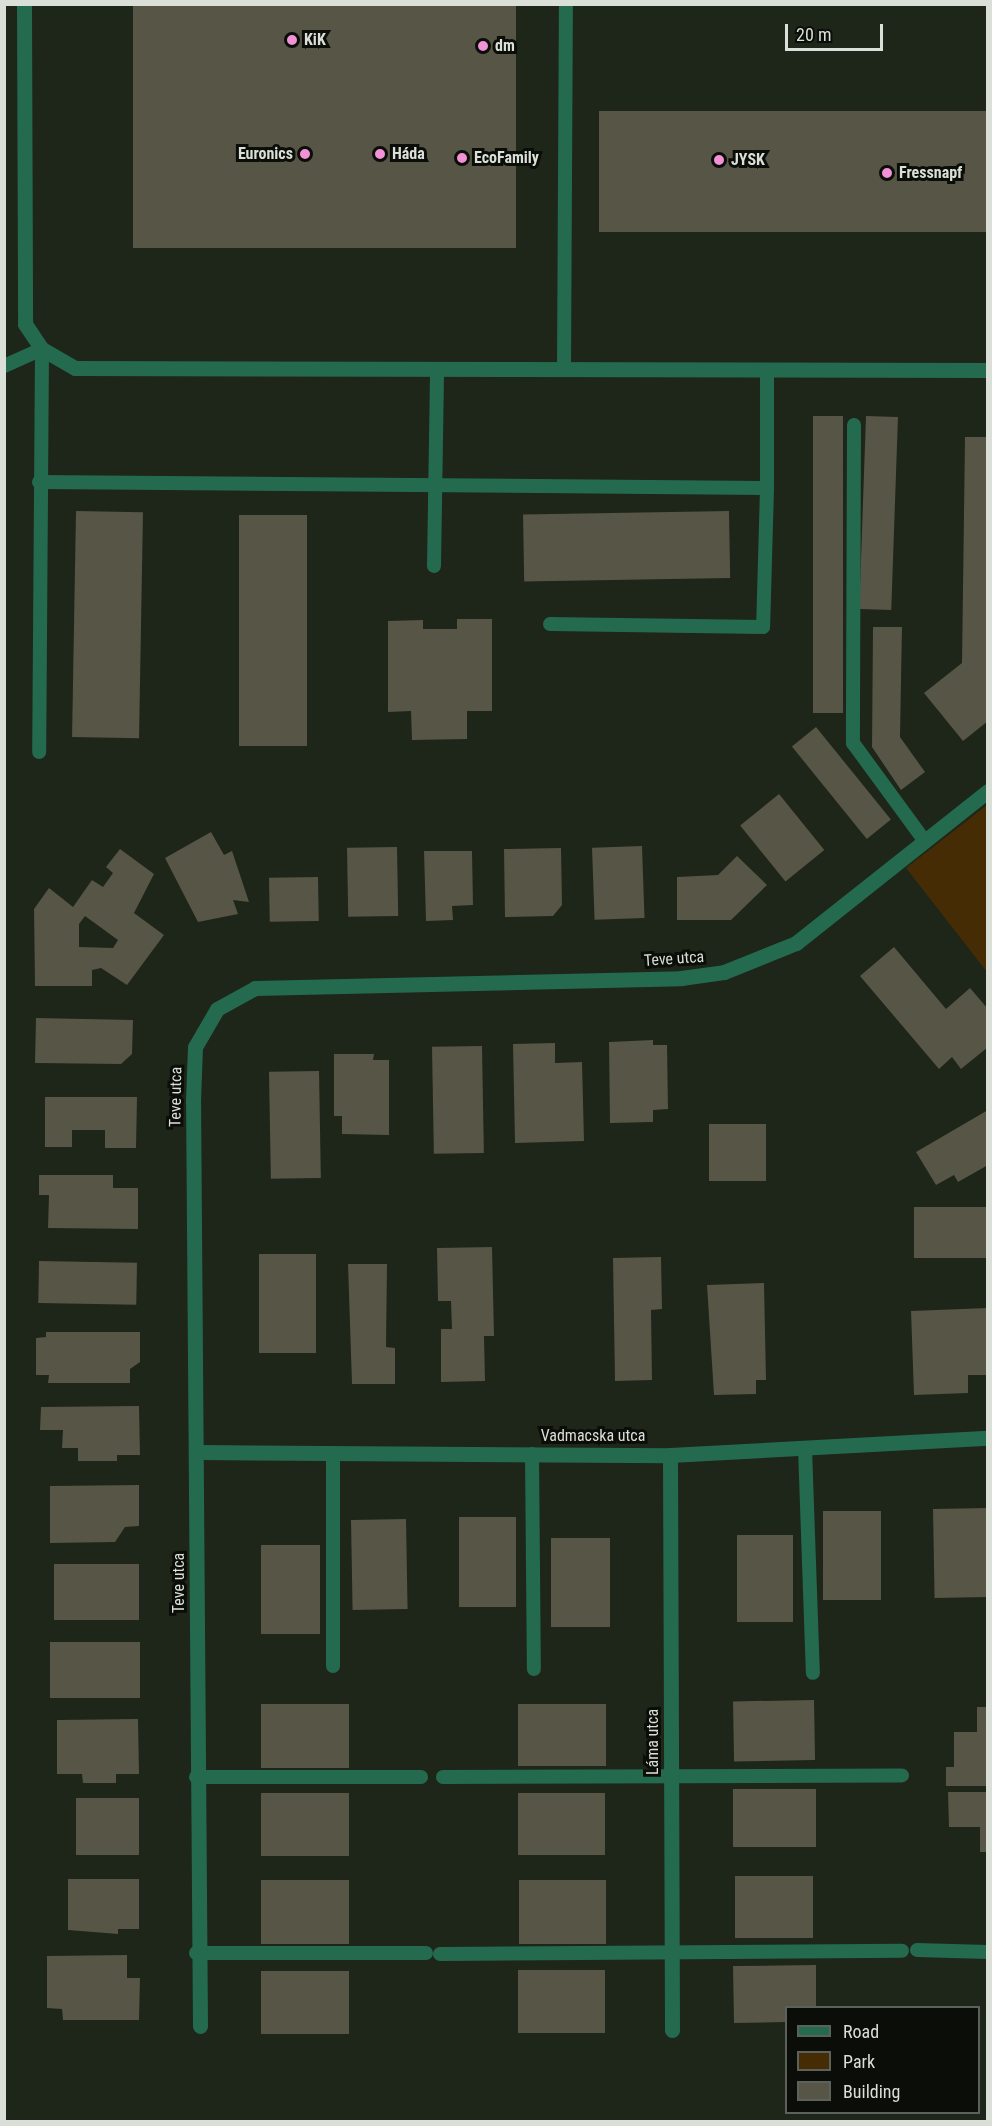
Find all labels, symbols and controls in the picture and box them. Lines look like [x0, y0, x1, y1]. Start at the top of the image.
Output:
scale bar [788, 12, 886, 50]
text: 20 m [796, 24, 831, 45]
place label: KiK [304, 30, 326, 50]
marker: KiK [285, 33, 299, 47]
place label: dm [495, 36, 515, 56]
marker: dm [476, 39, 490, 53]
place label: Euronics [238, 144, 293, 164]
place label: Háda [392, 144, 425, 164]
marker: Euronics [298, 147, 312, 161]
marker: Háda [373, 147, 387, 161]
place label: EcoFamily [474, 148, 539, 168]
place label: JYSK [731, 150, 765, 170]
marker: EcoFamily [455, 151, 469, 165]
marker: JYSK [712, 153, 726, 167]
place label: Fressnapf [899, 163, 962, 183]
marker: Fressnapf [880, 166, 894, 180]
street label: Teve utca [643, 947, 705, 971]
street label: Teve utca [166, 1067, 186, 1127]
street label: Vadmacska utca [541, 1426, 645, 1446]
street label: Teve utca [169, 1553, 189, 1613]
street label: Láma utca [643, 1709, 663, 1775]
legend [785, 2006, 980, 2114]
text: Road [843, 2021, 879, 2042]
text: Park [843, 2051, 875, 2072]
text: Building [843, 2081, 900, 2102]

